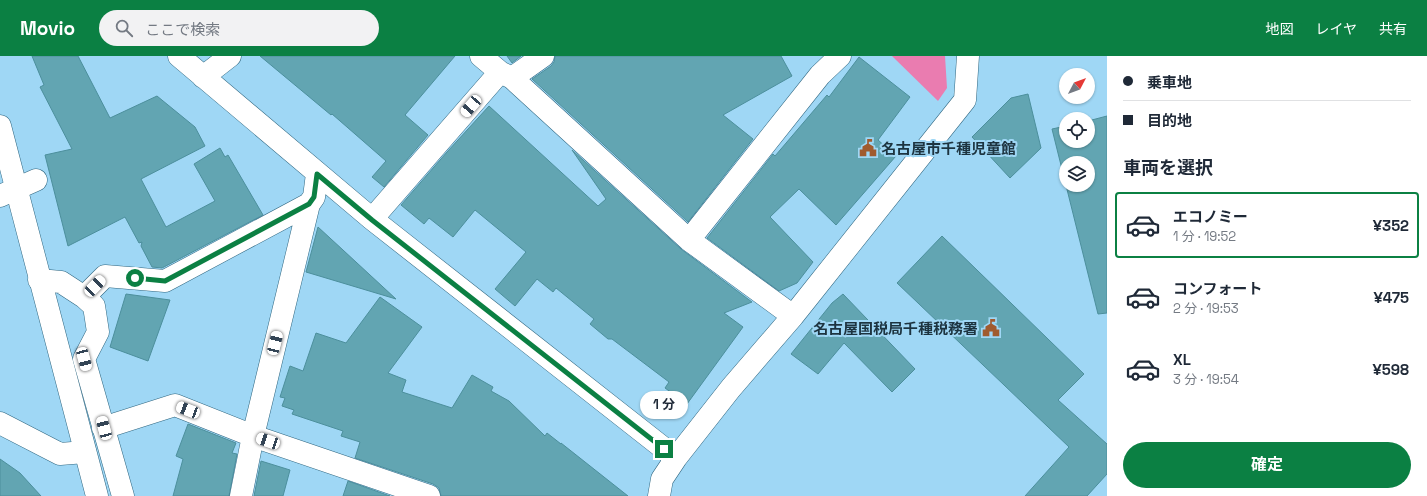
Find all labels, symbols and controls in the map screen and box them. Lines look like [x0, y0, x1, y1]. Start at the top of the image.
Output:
search box [99, 10, 379, 46]
text: Movio [20, 16, 75, 41]
icon: search [113, 17, 135, 39]
text: ここで検索 [145, 20, 220, 39]
text: 地図 [1265, 20, 1293, 38]
text: レイヤ [1315, 20, 1357, 38]
text: 共有 [1379, 20, 1407, 38]
north arrow [1059, 68, 1095, 104]
map controls [1059, 68, 1095, 192]
text: 乗車地 [1147, 73, 1192, 92]
car [459, 93, 483, 119]
text: 目的地 [1147, 111, 1192, 130]
button: locate [1059, 112, 1095, 148]
public building icon: 名古屋市千種児童館 [858, 138, 878, 158]
place label: 名古屋市千種児童館 [881, 139, 1016, 158]
button: layers [1059, 156, 1095, 192]
text: 車両を選択 [1123, 156, 1213, 179]
icon: car [1125, 207, 1161, 243]
text: エコノミー [1173, 207, 1248, 226]
text: ¥352 [1373, 216, 1409, 235]
text: 1 分 · 19:52 [1173, 228, 1236, 245]
route start [126, 269, 144, 287]
car [82, 273, 108, 299]
icon: car [1125, 279, 1161, 315]
text: コンフォート [1173, 279, 1263, 298]
text: ¥475 [1373, 288, 1409, 307]
text: 2 分 · 19:53 [1173, 300, 1239, 317]
public building icon: 名古屋国税局千種税務署 [981, 318, 1001, 338]
place label: 名古屋国税局千種税務署 [813, 319, 978, 338]
car [266, 330, 284, 356]
car [75, 346, 93, 372]
text: XL [1173, 350, 1191, 369]
icon: car [1125, 351, 1161, 387]
text: ¥598 [1372, 360, 1409, 379]
text: 3 分 · 19:54 [1173, 371, 1239, 388]
callout: 1 分 [640, 391, 688, 419]
text: 1 分 [653, 396, 675, 413]
car [175, 400, 201, 420]
car [95, 415, 113, 441]
car [255, 431, 281, 451]
route end [655, 440, 673, 458]
button: 確定 [1123, 442, 1411, 488]

